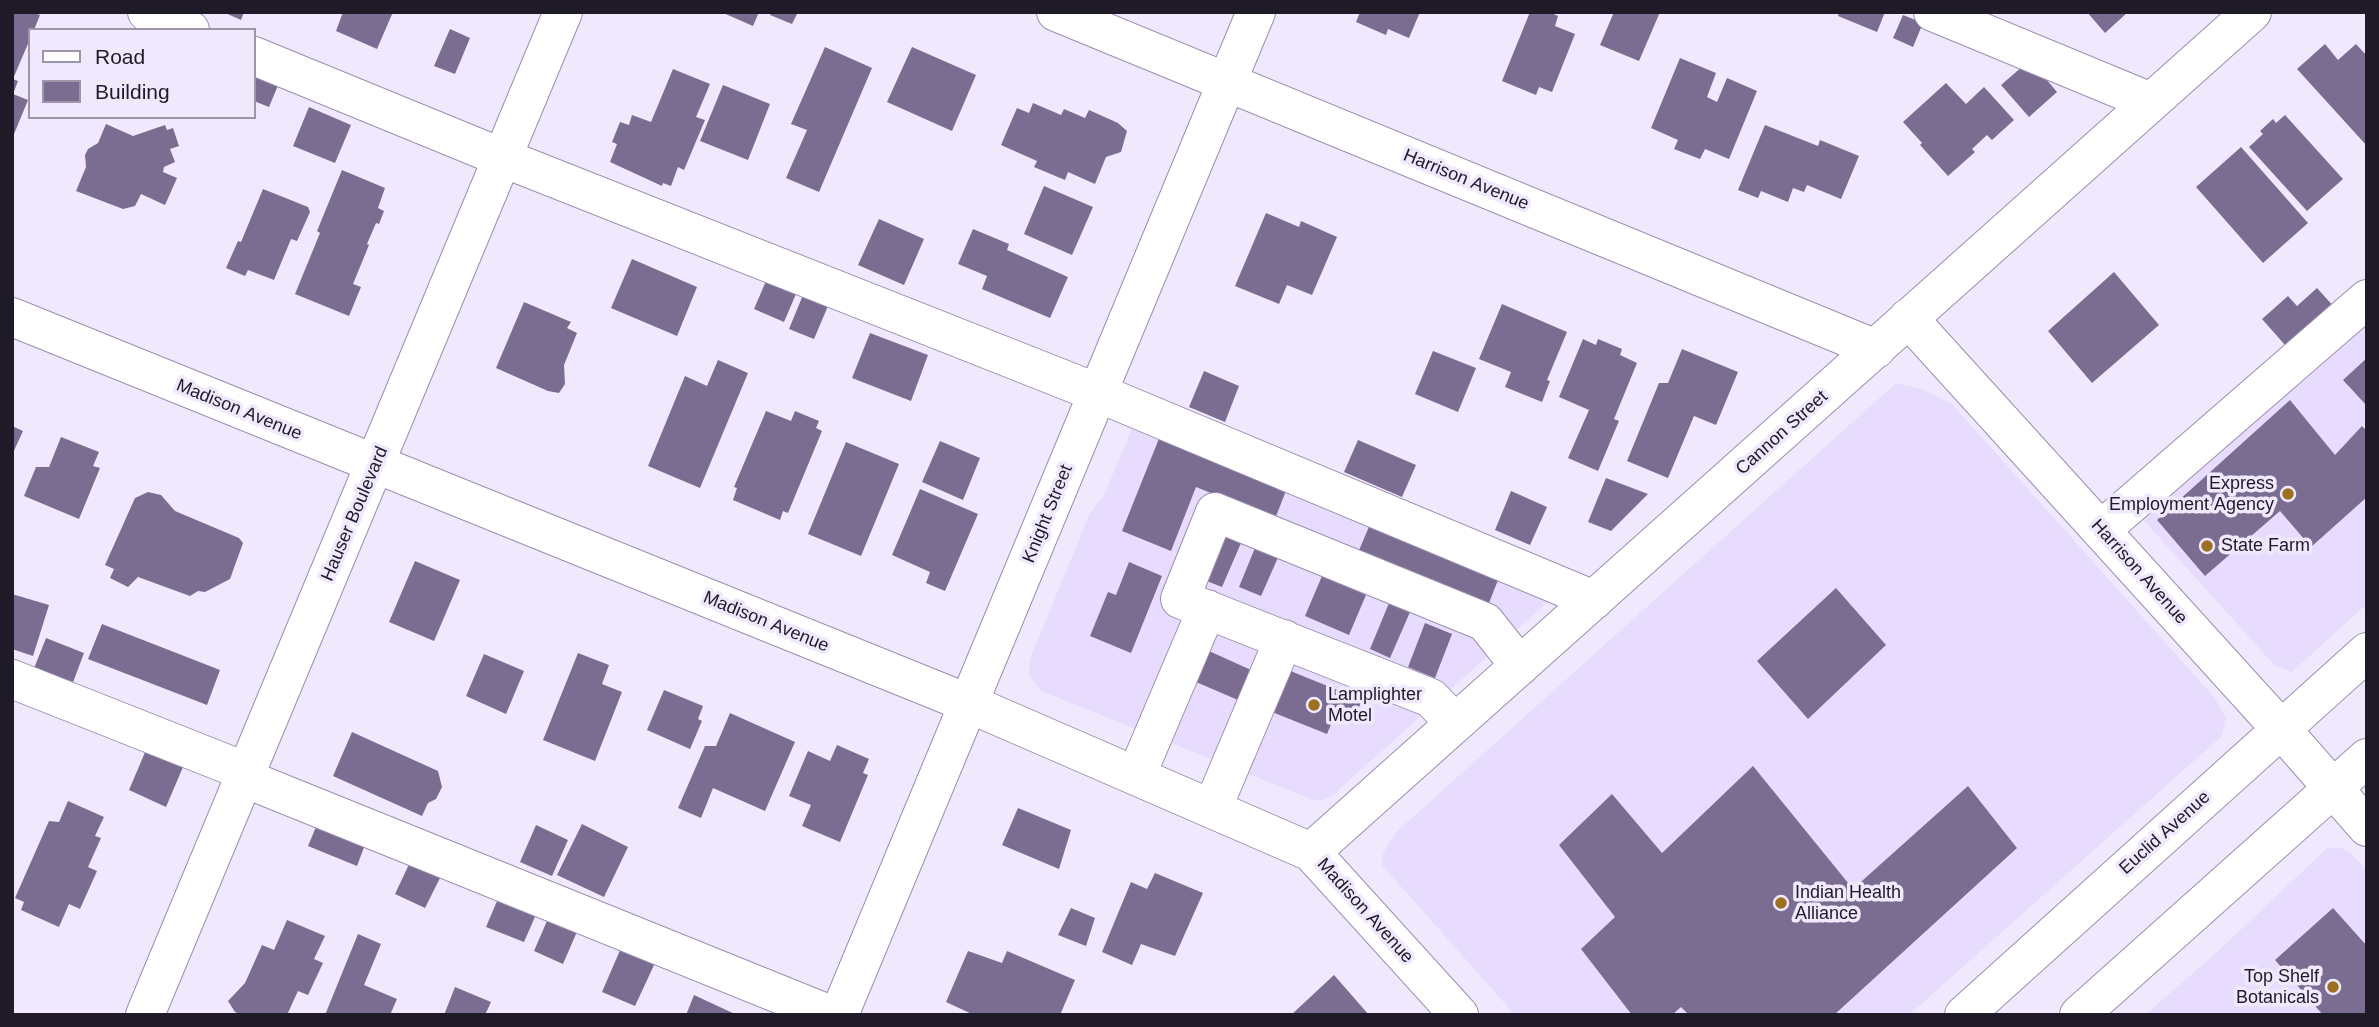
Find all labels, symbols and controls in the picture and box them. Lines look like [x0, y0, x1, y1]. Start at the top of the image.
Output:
legend [28, 28, 256, 119]
text: Road [95, 45, 145, 68]
text: Building [95, 80, 170, 103]
street label: Harrison Avenue [1400, 145, 1532, 215]
street label: Madison Avenue [173, 375, 305, 445]
street label: Cannon Street [1732, 386, 1832, 480]
street label: Hauser Boulevard [317, 443, 393, 585]
street label: Knight Street [1018, 462, 1078, 566]
place label: Express Employment Agency [2109, 473, 2274, 516]
marker: Express Employment Agency [2280, 486, 2296, 502]
street label: Harrison Avenue [2086, 515, 2192, 629]
place label: State Farm [2221, 535, 2310, 557]
marker: State Farm [2199, 538, 2215, 554]
street label: Madison Avenue [700, 587, 832, 657]
place label: Lamplighter Motel [1328, 684, 1422, 726]
marker: Lamplighter Motel [1306, 697, 1322, 713]
street label: Euclid Avenue [2115, 787, 2215, 879]
street label: Madison Avenue [1312, 854, 1418, 968]
place label: Indian Health Alliance [1795, 882, 1901, 924]
marker: Indian Health Alliance [1773, 895, 1789, 911]
place label: Top Shelf Botanicals [2236, 966, 2319, 1009]
marker: Top Shelf Botanicals [2325, 979, 2341, 995]

